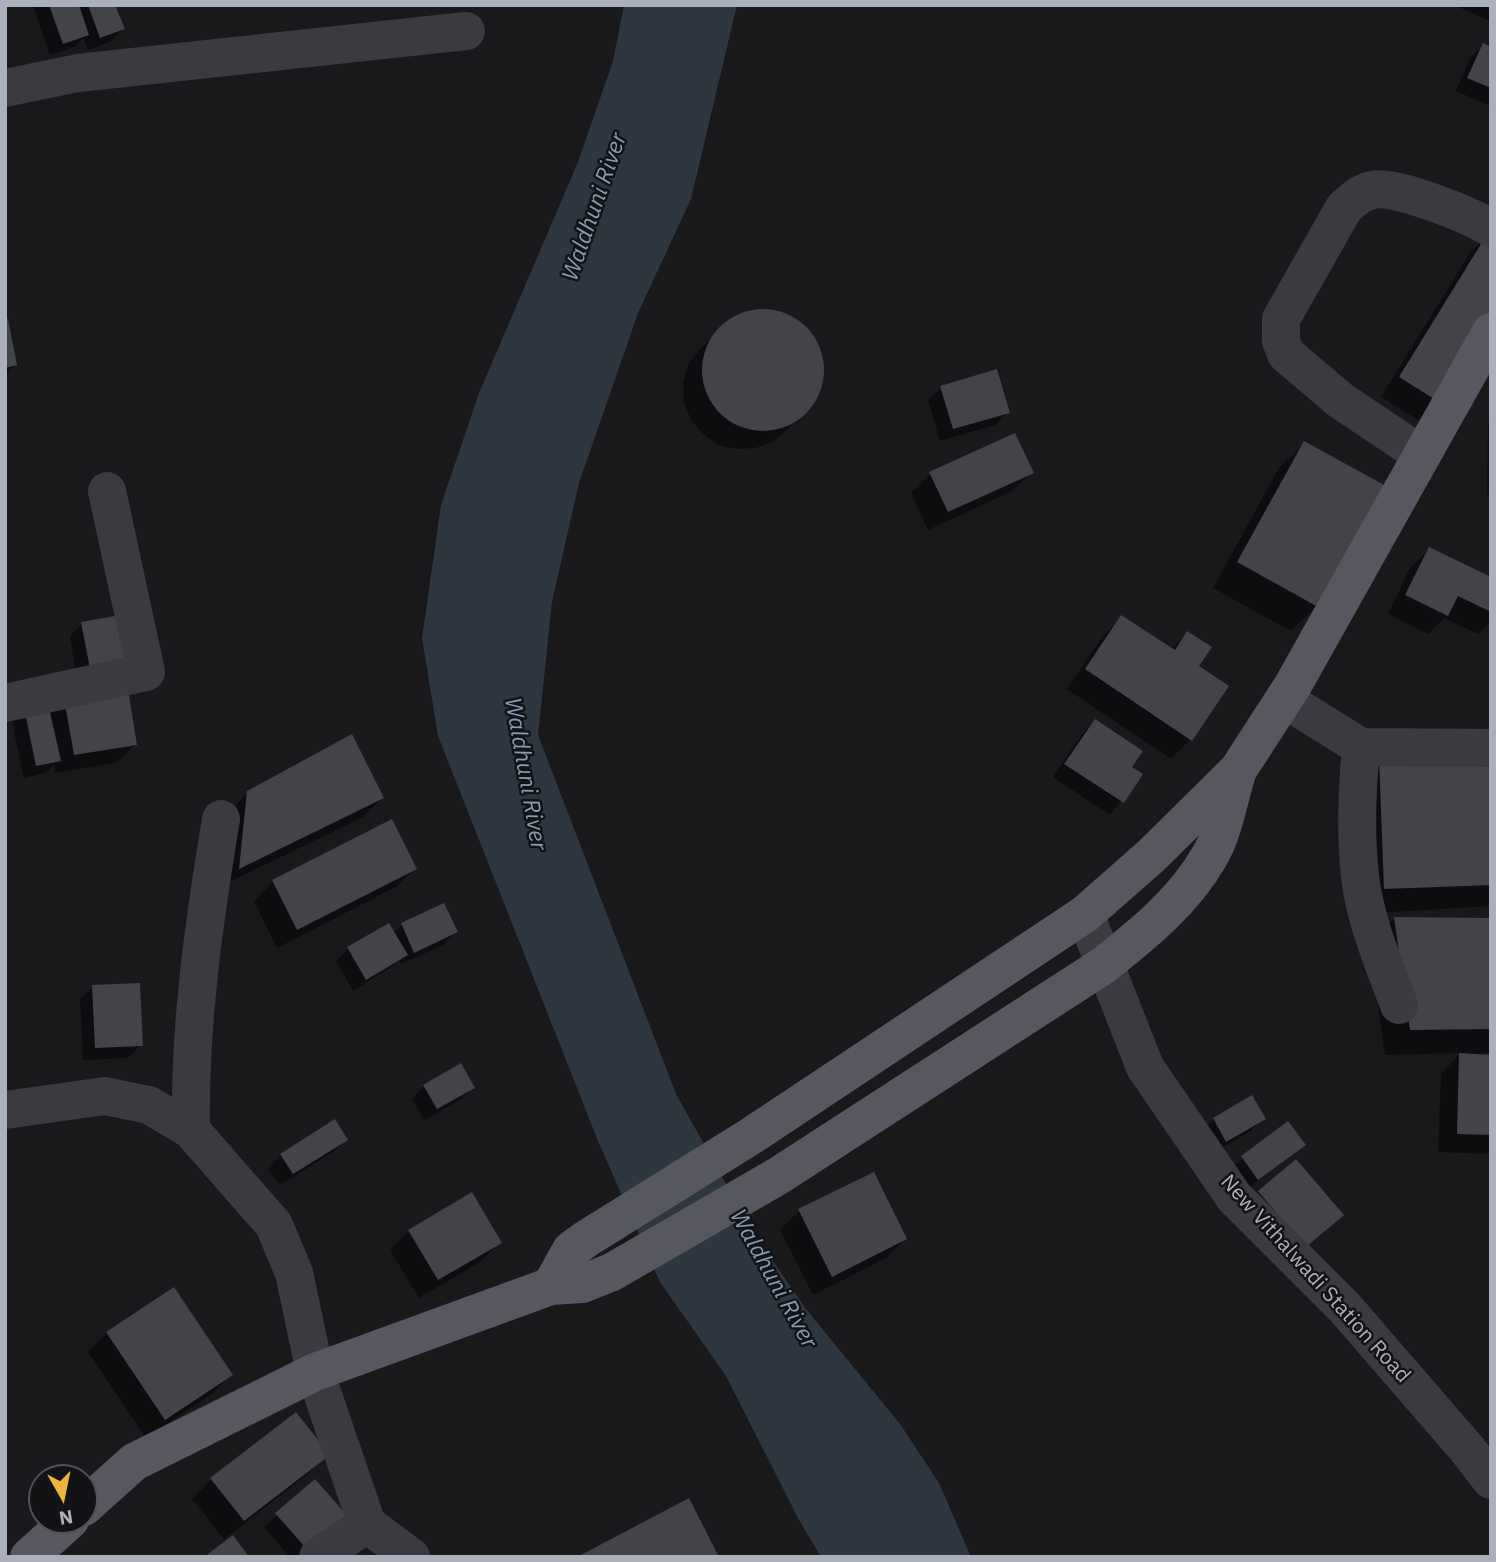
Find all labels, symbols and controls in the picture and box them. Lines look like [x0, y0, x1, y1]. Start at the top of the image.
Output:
water label: Waldhuni River [557, 130, 633, 284]
water label: Waldhuni River [498, 696, 552, 852]
street label: New Vithalwadi Station Road [1215, 1170, 1415, 1388]
water label: Waldhuni River [724, 1205, 822, 1353]
north arrow [28, 1464, 98, 1534]
text: N [57, 1505, 75, 1531]

